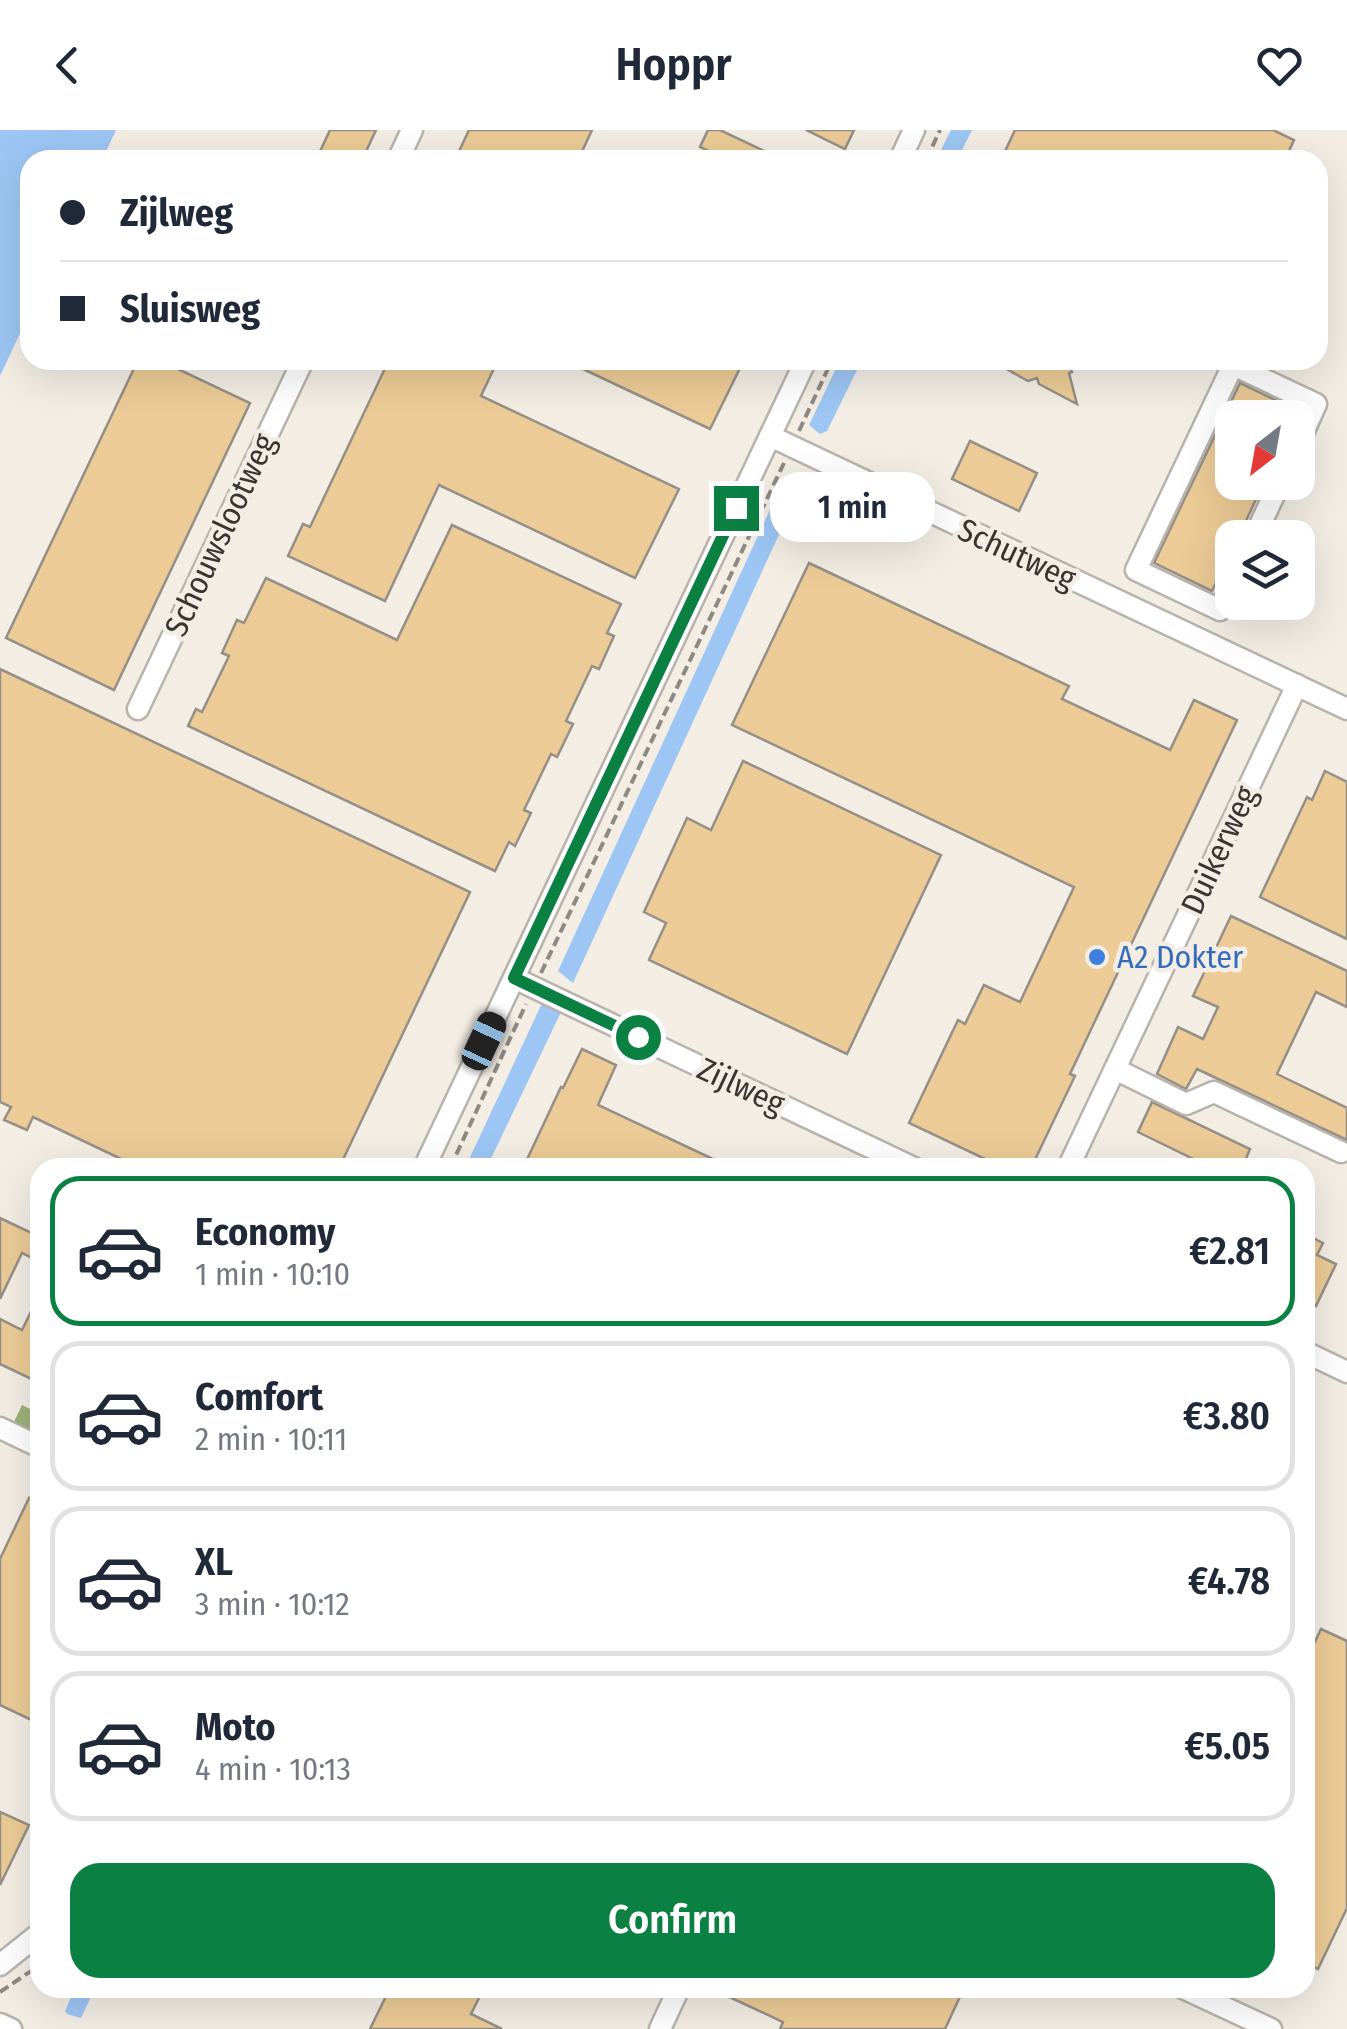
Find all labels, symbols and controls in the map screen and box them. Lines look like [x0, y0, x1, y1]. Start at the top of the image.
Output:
icon: back [40, 38, 95, 93]
text: Hoppr [615, 38, 732, 92]
icon: heart [1252, 38, 1307, 93]
text: Zijlweg [120, 190, 233, 236]
text: Sluisweg [120, 286, 260, 332]
north arrow [1215, 400, 1315, 500]
map controls [1215, 400, 1315, 620]
street label: Schouwslootweg [157, 428, 283, 642]
callout: 1 min [771, 473, 936, 543]
route end [714, 486, 759, 531]
text: 1 min [818, 488, 887, 526]
street label: Schutweg [952, 510, 1082, 598]
button: layers [1215, 520, 1315, 620]
street label: Duikerweg [1173, 780, 1265, 920]
place label: A2 Dokter [1117, 938, 1243, 976]
marker: A2 Dokter [1086, 946, 1108, 968]
car [458, 1007, 510, 1075]
route start [616, 1015, 661, 1060]
street label: Zijlweg [692, 1049, 790, 1123]
icon: car [75, 1206, 165, 1296]
text: Economy [195, 1209, 335, 1255]
text: €2.81 [1189, 1228, 1270, 1274]
text: 1 min · 10:10 [195, 1255, 350, 1293]
icon: car [75, 1371, 165, 1461]
text: Comfort [195, 1374, 323, 1420]
text: €3.80 [1183, 1393, 1270, 1439]
text: 2 min · 10:11 [195, 1420, 347, 1458]
icon: car [75, 1536, 165, 1626]
text: XL [195, 1539, 233, 1585]
text: €4.78 [1188, 1558, 1270, 1604]
text: 3 min · 10:12 [195, 1585, 350, 1623]
icon: car [75, 1701, 165, 1791]
text: Moto [195, 1704, 276, 1750]
text: €5.05 [1184, 1723, 1270, 1769]
text: 4 min · 10:13 [195, 1750, 351, 1788]
button: Confirm [70, 1863, 1275, 1978]

